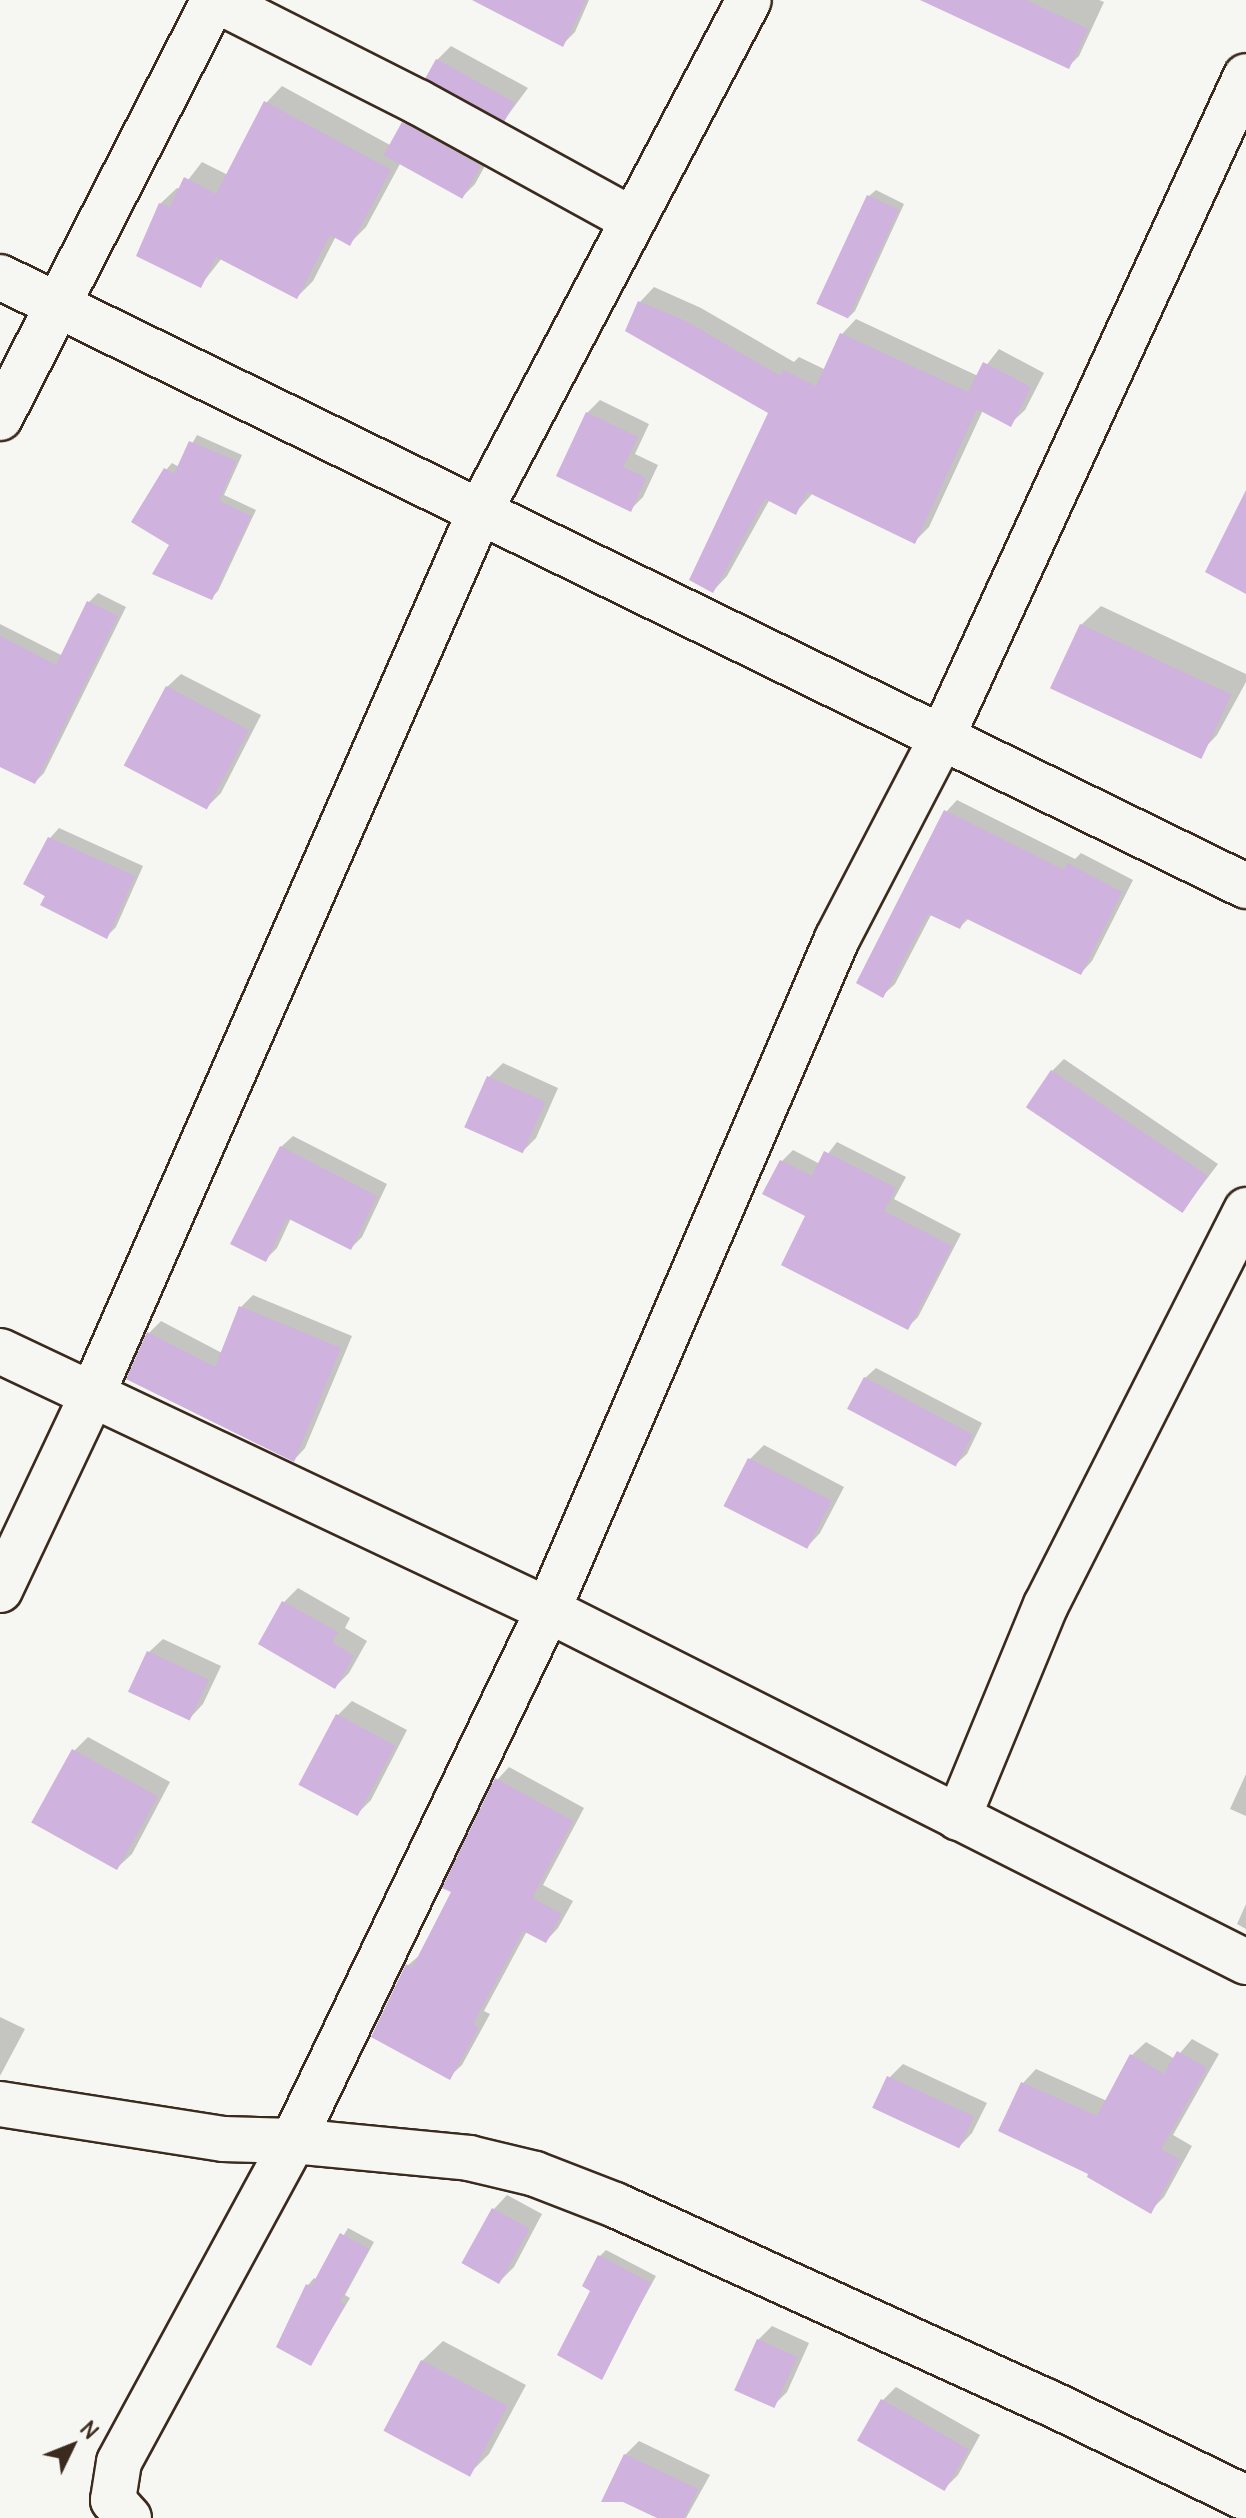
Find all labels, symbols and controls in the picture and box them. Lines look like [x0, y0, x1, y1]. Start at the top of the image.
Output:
north arrow [32, 2406, 112, 2486]
text: N [74, 2415, 105, 2445]

